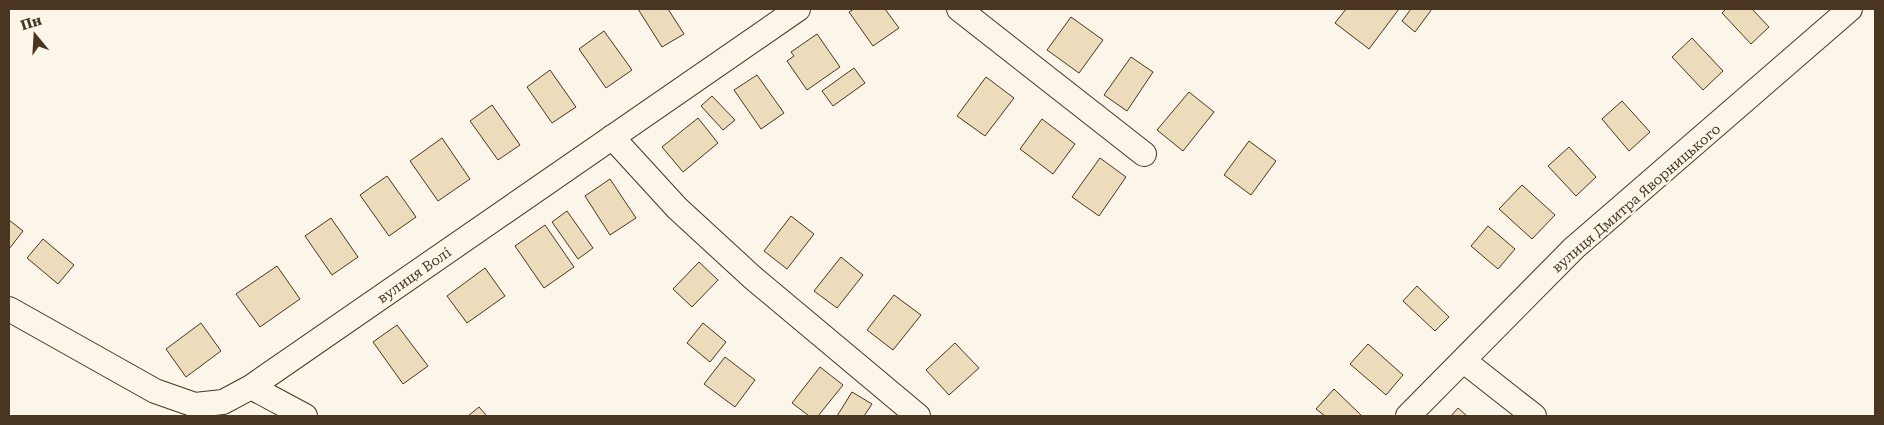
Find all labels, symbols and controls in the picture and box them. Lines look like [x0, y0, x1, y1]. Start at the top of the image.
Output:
north arrow [10, 10, 60, 60]
text: Пн [19, 12, 44, 33]
street label: вулиця Дмитра Яворницького [1549, 121, 1723, 275]
street label: вулиця Волі [374, 243, 454, 306]

